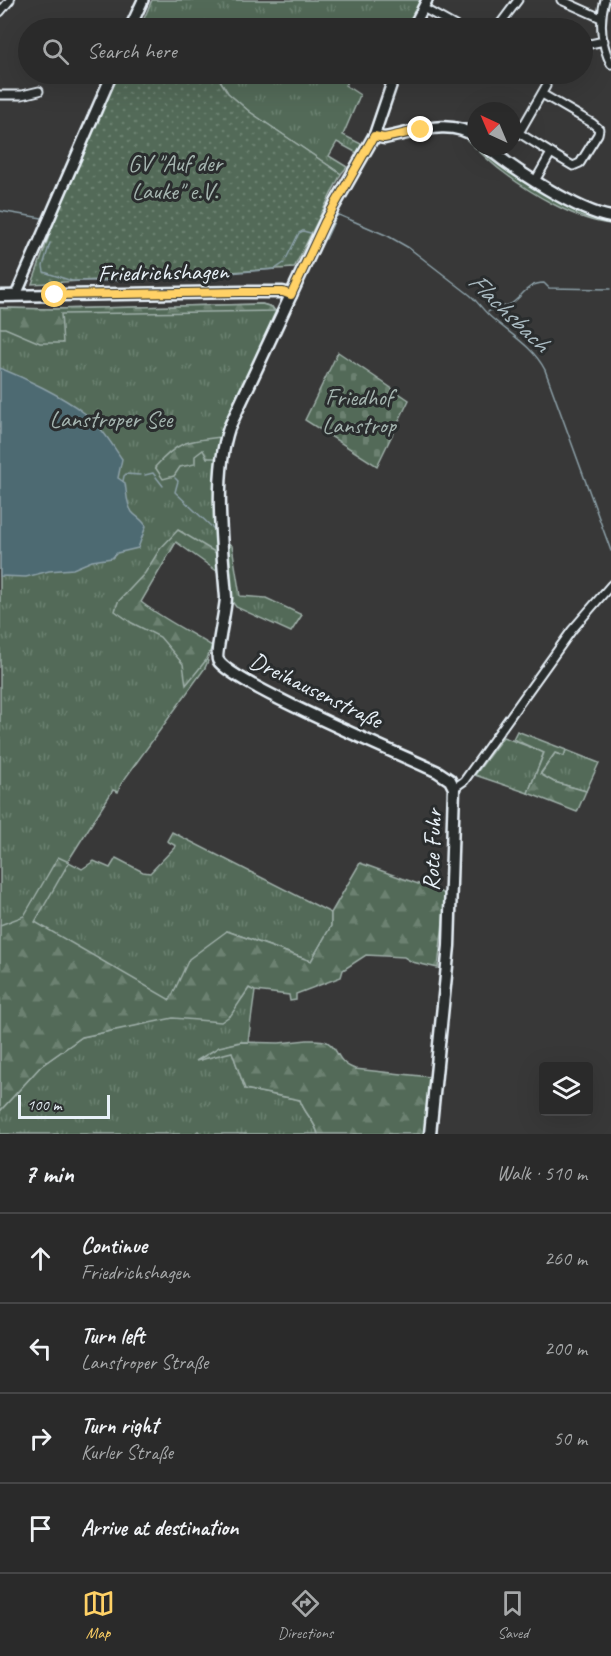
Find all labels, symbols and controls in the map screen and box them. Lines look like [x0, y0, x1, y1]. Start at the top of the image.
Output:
search box [18, 18, 593, 84]
icon: search [39, 35, 72, 68]
text: Search here [87, 37, 177, 65]
north arrow [467, 102, 521, 156]
route end [407, 116, 433, 142]
park label: GV "Auf der Lauke" e.V. [128, 148, 225, 206]
street label: Friedrichshagen [97, 256, 230, 288]
water label: Flachsbach [461, 265, 558, 360]
route start [41, 281, 67, 307]
park label: Friedhof Lanstrop [322, 382, 398, 440]
park label: Lanstroper See [50, 404, 175, 434]
street label: Dreihausenstraße [245, 645, 389, 736]
street label: Rote Fuhr [416, 806, 449, 891]
map controls [539, 1062, 593, 1116]
button: layers [539, 1062, 593, 1116]
scale bar [18, 1092, 110, 1120]
text: 100 m [27, 1095, 61, 1115]
text: 7 min [24, 1157, 74, 1190]
text: Walk · 510 m [497, 1161, 587, 1186]
text: Continue [81, 1232, 147, 1260]
icon: ahead [24, 1242, 57, 1275]
text: 260 m [544, 1246, 587, 1271]
text: Friedrichshagen [81, 1260, 190, 1285]
text: Turn left [81, 1322, 145, 1350]
icon: left [24, 1332, 57, 1365]
text: 200 m [544, 1336, 587, 1361]
text: Lanstroper Straße [81, 1350, 208, 1375]
text: Turn right [81, 1412, 158, 1440]
icon: right [24, 1422, 57, 1455]
text: 50 m [553, 1426, 587, 1451]
text: Kurler Straße [81, 1440, 173, 1465]
icon: arrive [24, 1512, 57, 1545]
text: Arrive at destination [81, 1514, 238, 1542]
tab: Map [82, 1587, 115, 1643]
tab: Directions [278, 1587, 333, 1643]
tab: Saved [496, 1587, 529, 1643]

